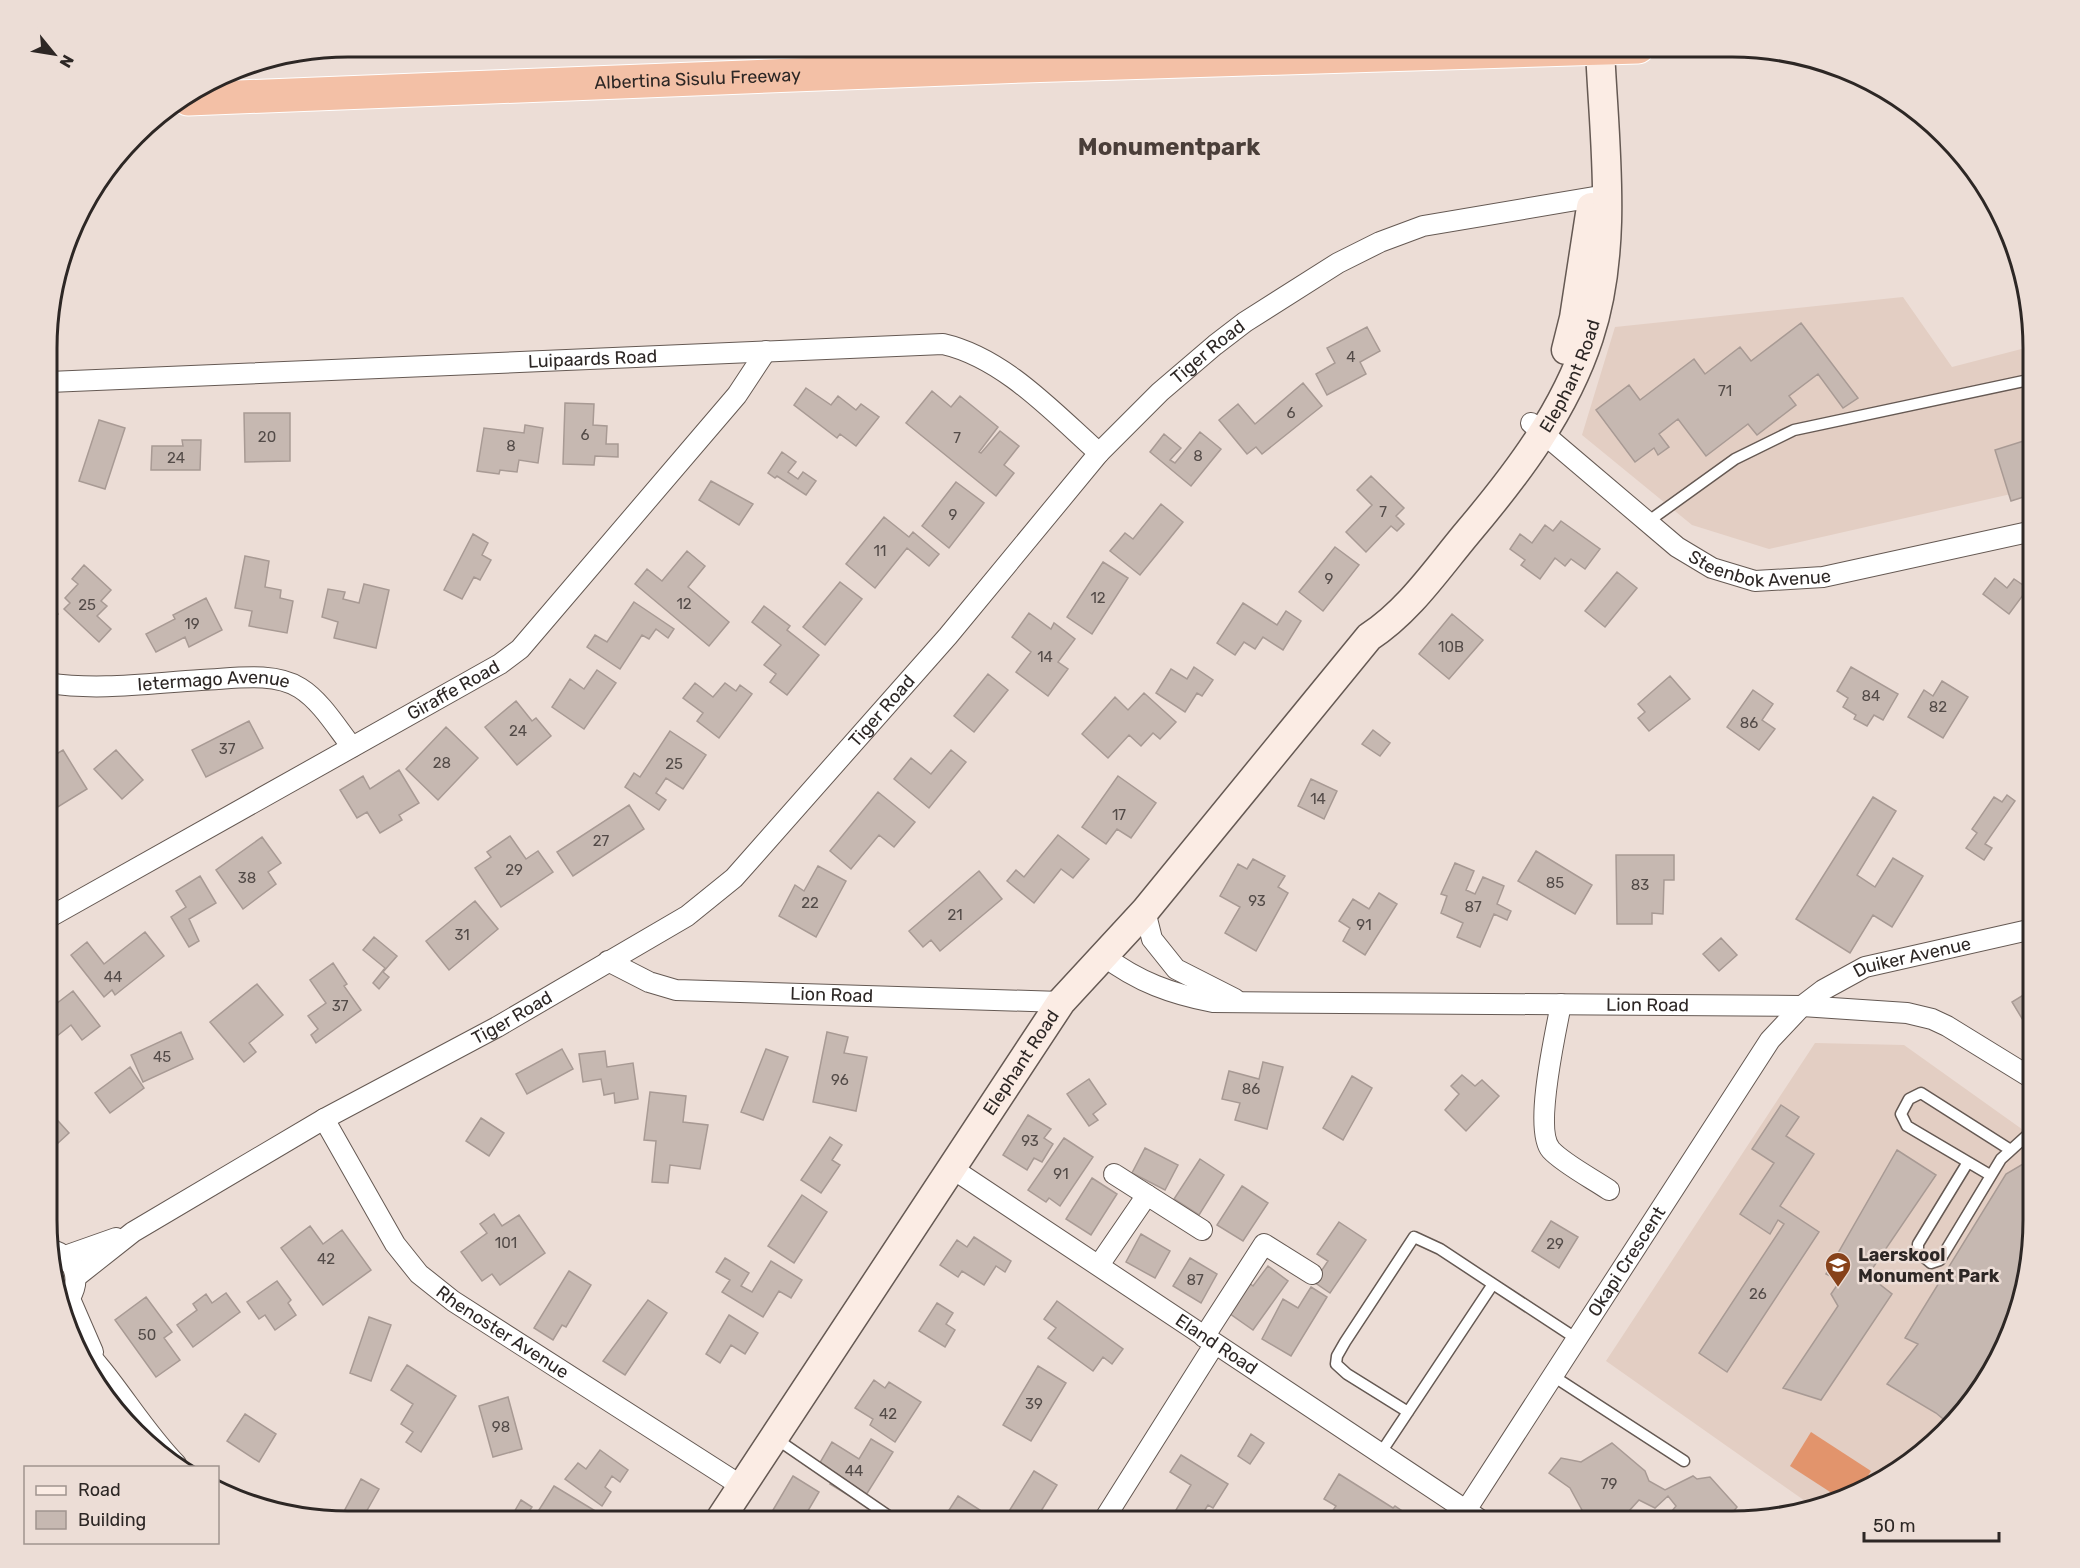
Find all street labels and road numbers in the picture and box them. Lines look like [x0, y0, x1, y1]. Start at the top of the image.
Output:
street label: Albertina Sisulu Freeway [594, 64, 801, 94]
street label: Tiger Road [1166, 315, 1249, 389]
street label: Elephant Road [1535, 317, 1605, 436]
street label: Luipaards Road [527, 345, 658, 373]
street label: Steenbok Avenue [1684, 545, 1833, 592]
street label: Giraffe Road [403, 655, 504, 725]
street label: Ietermago Avenue [137, 666, 293, 696]
street label: Tiger Road [844, 670, 920, 752]
street label: Duiker Avenue [1849, 932, 1973, 982]
street label: Lion Road [790, 983, 873, 1007]
street label: Tiger Road [468, 986, 556, 1049]
street label: Lion Road [1606, 994, 1689, 1016]
street label: Elephant Road [978, 1006, 1064, 1120]
street label: Okapi Crescent [1583, 1202, 1670, 1321]
street label: Rhenoster Avenue [432, 1281, 573, 1383]
street label: Eland Road [1171, 1309, 1262, 1379]

